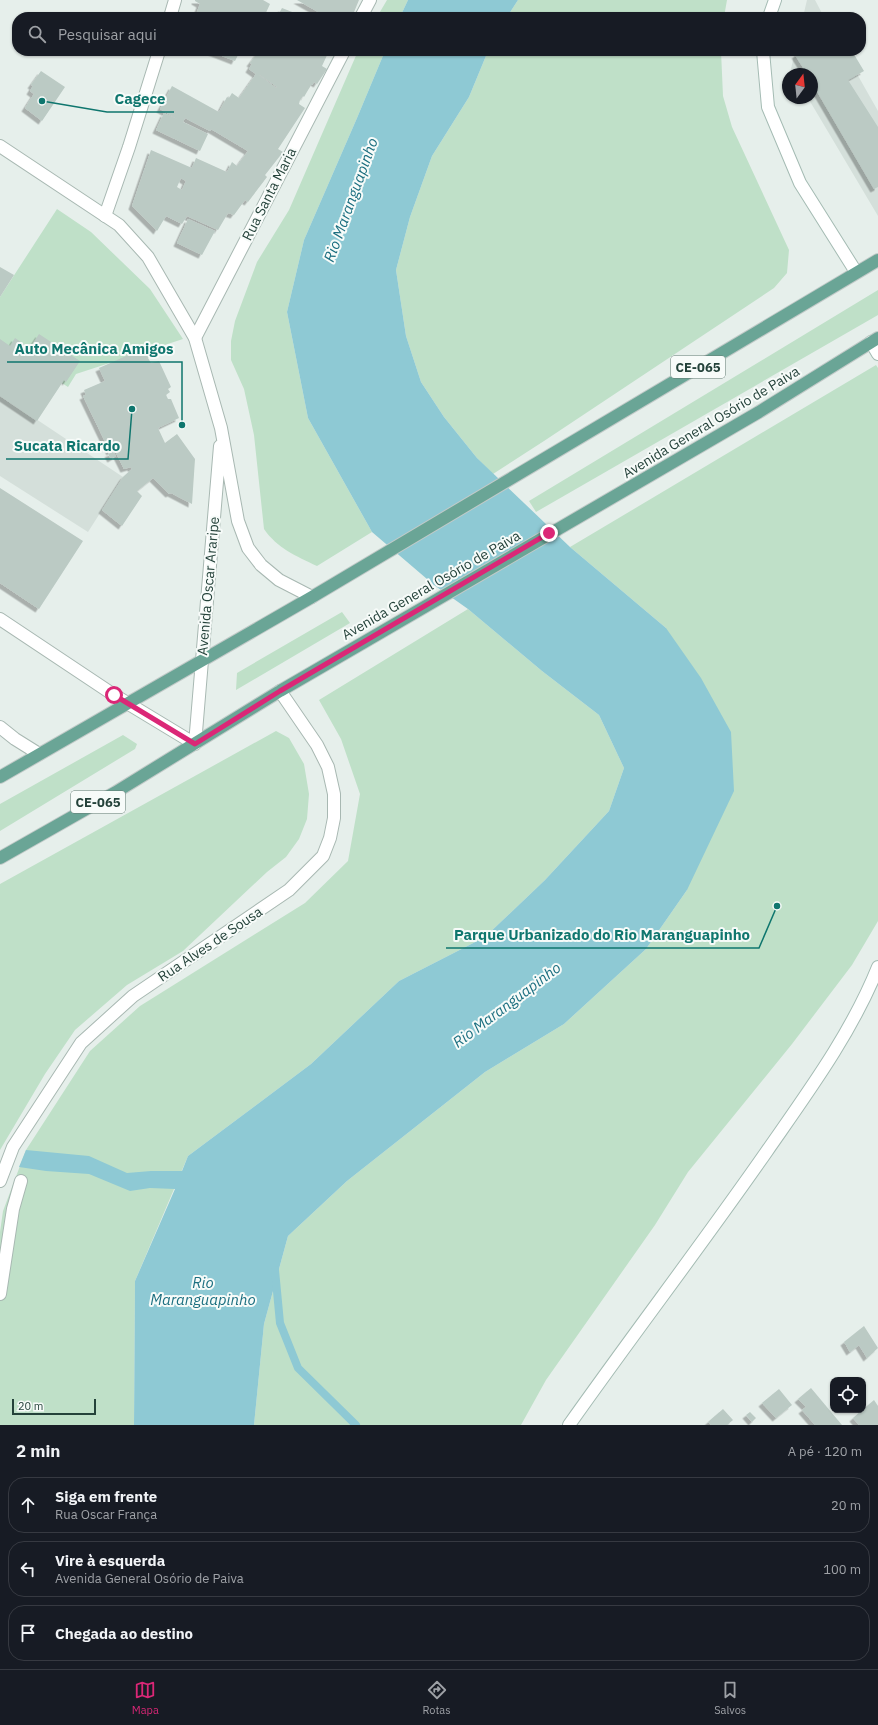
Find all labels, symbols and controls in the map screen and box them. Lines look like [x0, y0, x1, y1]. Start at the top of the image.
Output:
search box [12, 12, 866, 56]
icon: search [26, 23, 48, 45]
text: Pesquisar aqui [58, 25, 157, 44]
north arrow [782, 68, 818, 104]
callout: Cagece [107, 85, 174, 112]
text: Cagece [114, 89, 166, 108]
water label: Rio Maranguapinho [319, 135, 382, 264]
street label: Rua Santa Maria [238, 144, 300, 243]
callout: Auto Mecânica Amigos [7, 335, 182, 362]
text: Auto Mecânica Amigos [14, 339, 174, 358]
road number: CE-065 [671, 356, 725, 378]
street label: Avenida General Osório de Paiva [619, 362, 803, 482]
callout: Sucata Ricardo [6, 432, 128, 459]
text: Sucata Ricardo [14, 436, 120, 455]
street label: Avenida Oscar Araripe [193, 516, 223, 656]
route end [540, 524, 558, 542]
street label: Avenida General Osório de Paiva [338, 526, 524, 644]
route start [105, 686, 123, 704]
road number: CE-065 [71, 791, 125, 813]
street label: Rua Alves de Sousa [154, 902, 266, 986]
callout: Parque Urbanizado do Rio Maranguapinho [446, 921, 759, 948]
text: Parque Urbanizado do Rio Maranguapinho [454, 925, 750, 944]
water label: Rio Maranguapinho [449, 958, 565, 1051]
water label: Rio Maranguapinho [150, 1273, 256, 1309]
map controls [830, 1377, 866, 1413]
button: locate [830, 1377, 866, 1413]
scale bar [12, 1397, 96, 1416]
text: 20 m [18, 1399, 43, 1413]
text: 2 min [16, 1440, 60, 1462]
text: A pé · 120 m [788, 1443, 862, 1460]
text: Siga em frente [55, 1487, 157, 1506]
icon: ahead [17, 1494, 39, 1516]
text: 20 m [831, 1497, 861, 1514]
text: Rua Oscar França [55, 1506, 157, 1523]
text: Vire à esquerda [55, 1551, 165, 1570]
icon: left [17, 1558, 39, 1580]
text: 100 m [823, 1561, 861, 1578]
text: Avenida General Osório de Paiva [55, 1570, 244, 1587]
icon: arrive [17, 1622, 39, 1644]
text: Chegada ao destino [55, 1624, 193, 1643]
tab: Mapa [132, 1679, 159, 1717]
tab: Rotas [422, 1679, 451, 1717]
tab: Salvos [714, 1679, 746, 1717]

